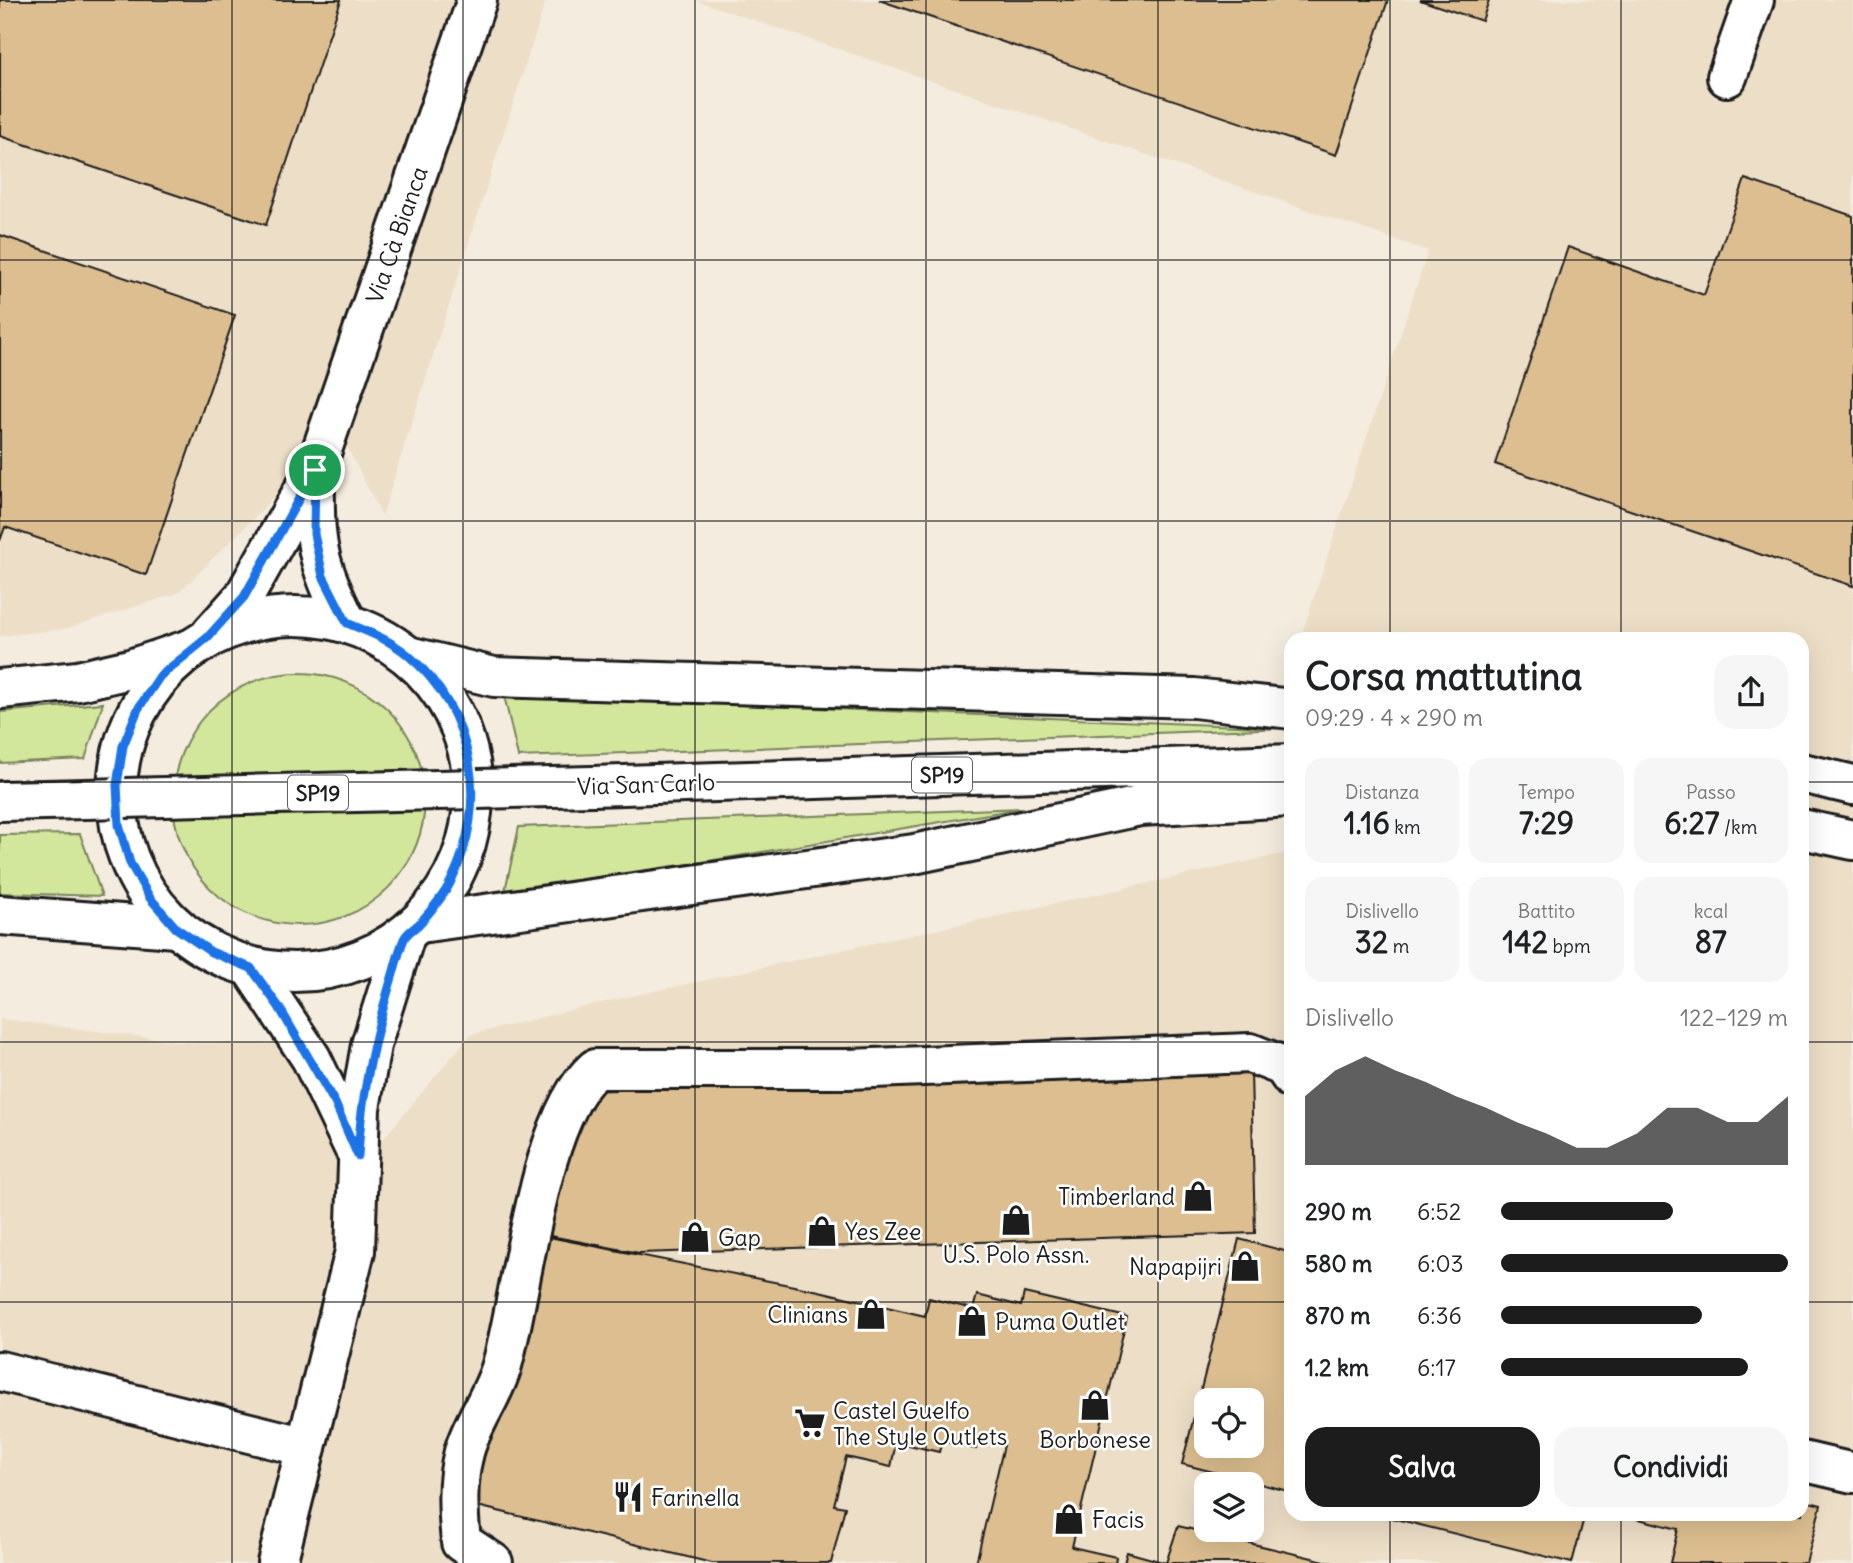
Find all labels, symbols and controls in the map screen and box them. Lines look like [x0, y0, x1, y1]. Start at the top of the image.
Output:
street label: Via Cà Bianca [359, 162, 433, 307]
pin [285, 440, 345, 500]
icon: arrive [296, 451, 334, 489]
text: Corsa mattutina [1305, 653, 1582, 700]
button: share [1714, 655, 1788, 729]
text: 09:29 · 4 × 290 m [1305, 703, 1483, 732]
road number: SP19 [912, 758, 972, 792]
street label: Via San Carlo [576, 767, 716, 801]
road number: SP19 [288, 776, 348, 810]
text: Distanza [1345, 780, 1419, 804]
text: Tempo [1518, 780, 1575, 804]
text: Passo [1686, 780, 1736, 804]
text: 1.16 [1344, 804, 1390, 842]
text: 7:29 [1519, 804, 1574, 842]
text: 6:27 [1664, 804, 1720, 842]
text: km [1390, 815, 1421, 839]
text: /km [1720, 815, 1757, 839]
text: Dislivello [1345, 899, 1419, 923]
text: Battito [1518, 899, 1575, 923]
text: kcal [1694, 899, 1728, 923]
text: 32 [1355, 923, 1388, 961]
text: 142 [1502, 923, 1548, 961]
text: 87 [1695, 923, 1727, 961]
text: m [1388, 934, 1410, 958]
text: bpm [1548, 934, 1591, 958]
text: Dislivello [1305, 1003, 1394, 1032]
text: 122–129 m [1680, 1003, 1788, 1032]
shop icon: Timberland [1181, 1179, 1215, 1213]
place label: Timberland [1058, 1182, 1175, 1211]
text: 290 m [1305, 1197, 1372, 1226]
text: 6:52 [1417, 1197, 1461, 1226]
shop icon: U.S. Polo Assn. [999, 1203, 1033, 1237]
shop icon: Yes Zee [805, 1214, 839, 1248]
place label: Yes Zee [845, 1217, 921, 1246]
shop icon: Gap [678, 1220, 712, 1254]
place label: Gap [718, 1223, 761, 1252]
place label: U.S. Polo Assn. [943, 1240, 1089, 1269]
shop icon: Napapijri [1228, 1249, 1262, 1283]
text: 580 m [1305, 1249, 1372, 1278]
text: 6:03 [1417, 1249, 1464, 1278]
place label: Napapijri [1129, 1252, 1222, 1281]
shop icon: Clinians [854, 1297, 888, 1331]
place label: Clinians [767, 1300, 848, 1329]
text: 870 m [1305, 1301, 1370, 1330]
text: 6:36 [1417, 1301, 1462, 1330]
shop icon: Puma Outlet [955, 1304, 989, 1338]
place label: Puma Outlet [995, 1307, 1126, 1336]
text: 1.2 km [1305, 1353, 1369, 1382]
text: 6:17 [1417, 1353, 1456, 1382]
shop icon: Borbonese [1078, 1388, 1112, 1422]
map controls [1194, 1388, 1264, 1542]
button: locate [1194, 1388, 1264, 1458]
place label: Castel Guelfo The Style Outlets [833, 1396, 1007, 1451]
supermarket icon: Castel Guelfo The Style Outlets [793, 1406, 827, 1440]
place label: Borbonese [1039, 1425, 1151, 1454]
button: Salva [1305, 1427, 1540, 1507]
button: Condividi [1554, 1427, 1788, 1507]
button: layers [1194, 1472, 1264, 1542]
restaurant icon: Farinella [611, 1480, 645, 1514]
place label: Farinella [651, 1483, 740, 1512]
shop icon: Facis [1052, 1502, 1086, 1536]
place label: Facis [1092, 1505, 1144, 1534]

